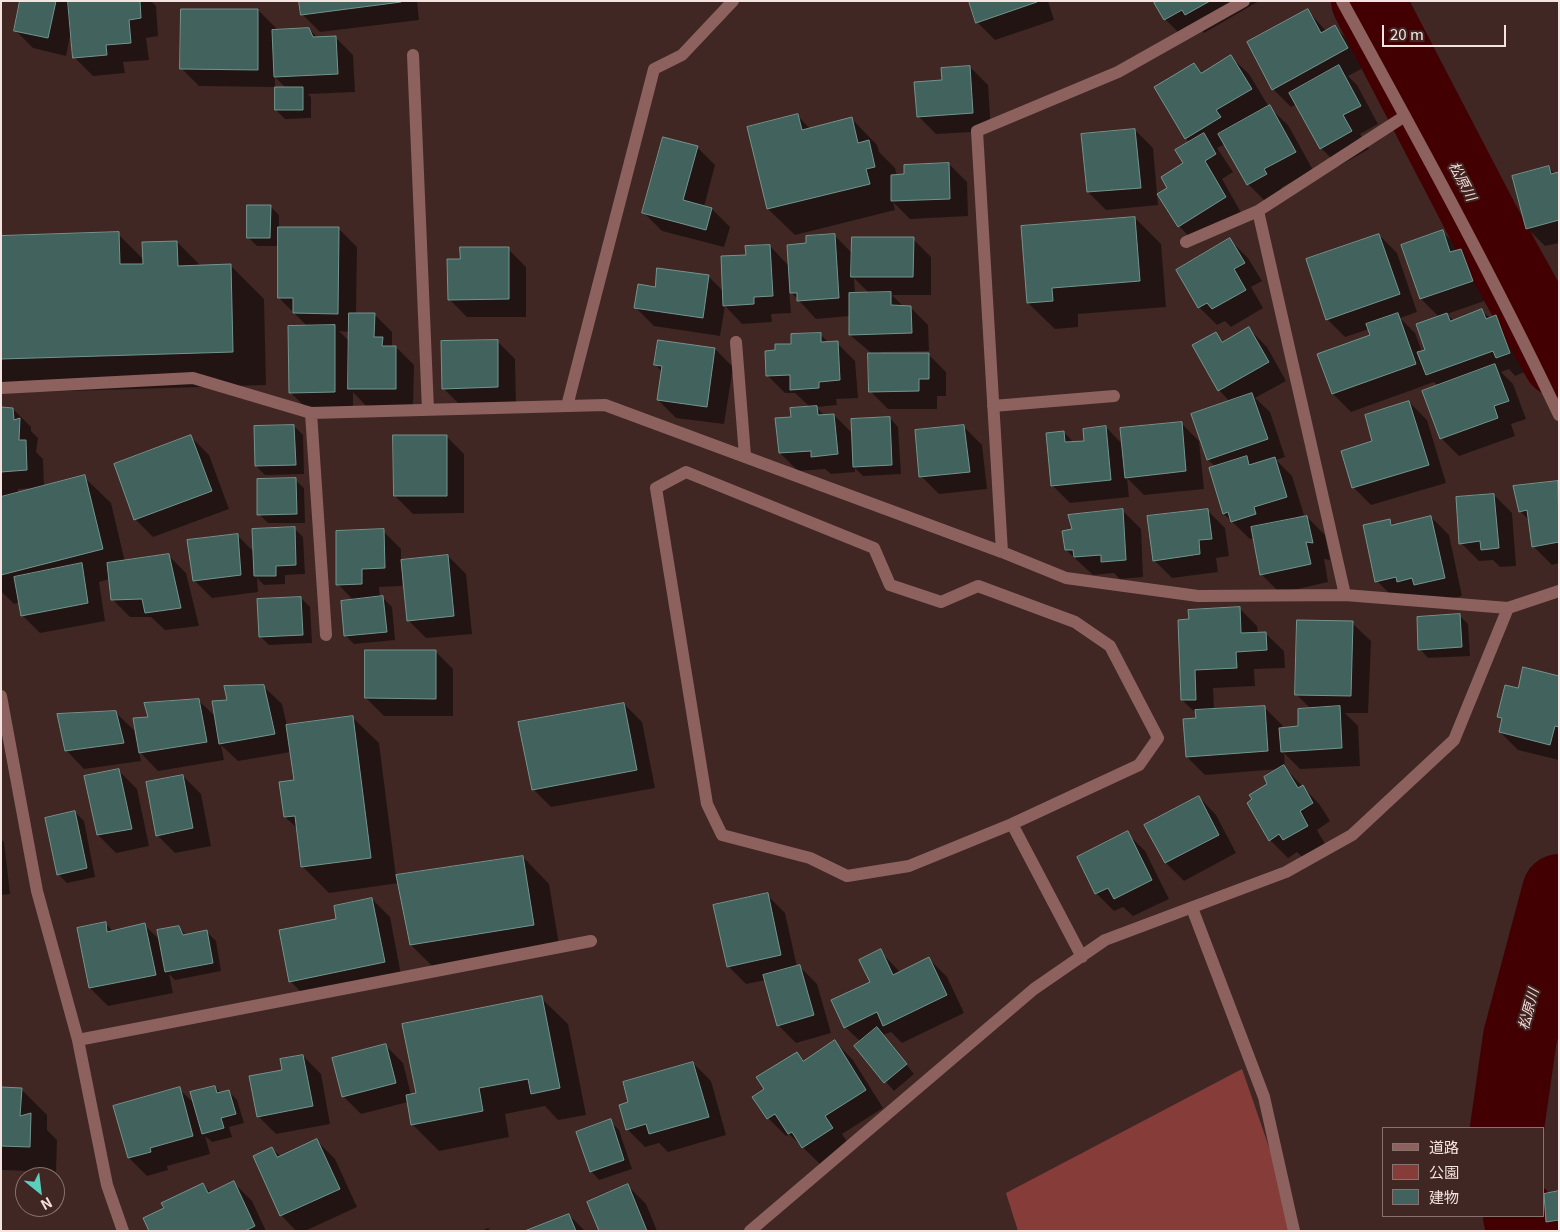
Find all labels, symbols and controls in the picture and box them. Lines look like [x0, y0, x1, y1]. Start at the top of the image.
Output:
scale bar [1385, 15, 1509, 47]
text: 20 m [1390, 23, 1424, 44]
water label: 松原川 [1446, 159, 1480, 203]
water label: 松原川 [1514, 987, 1542, 1031]
legend [1382, 1127, 1545, 1217]
text: 道路 [1429, 1136, 1459, 1157]
text: 公園 [1429, 1161, 1459, 1182]
north arrow [15, 1167, 65, 1217]
text: 建物 [1429, 1186, 1459, 1207]
text: N [37, 1193, 56, 1216]

